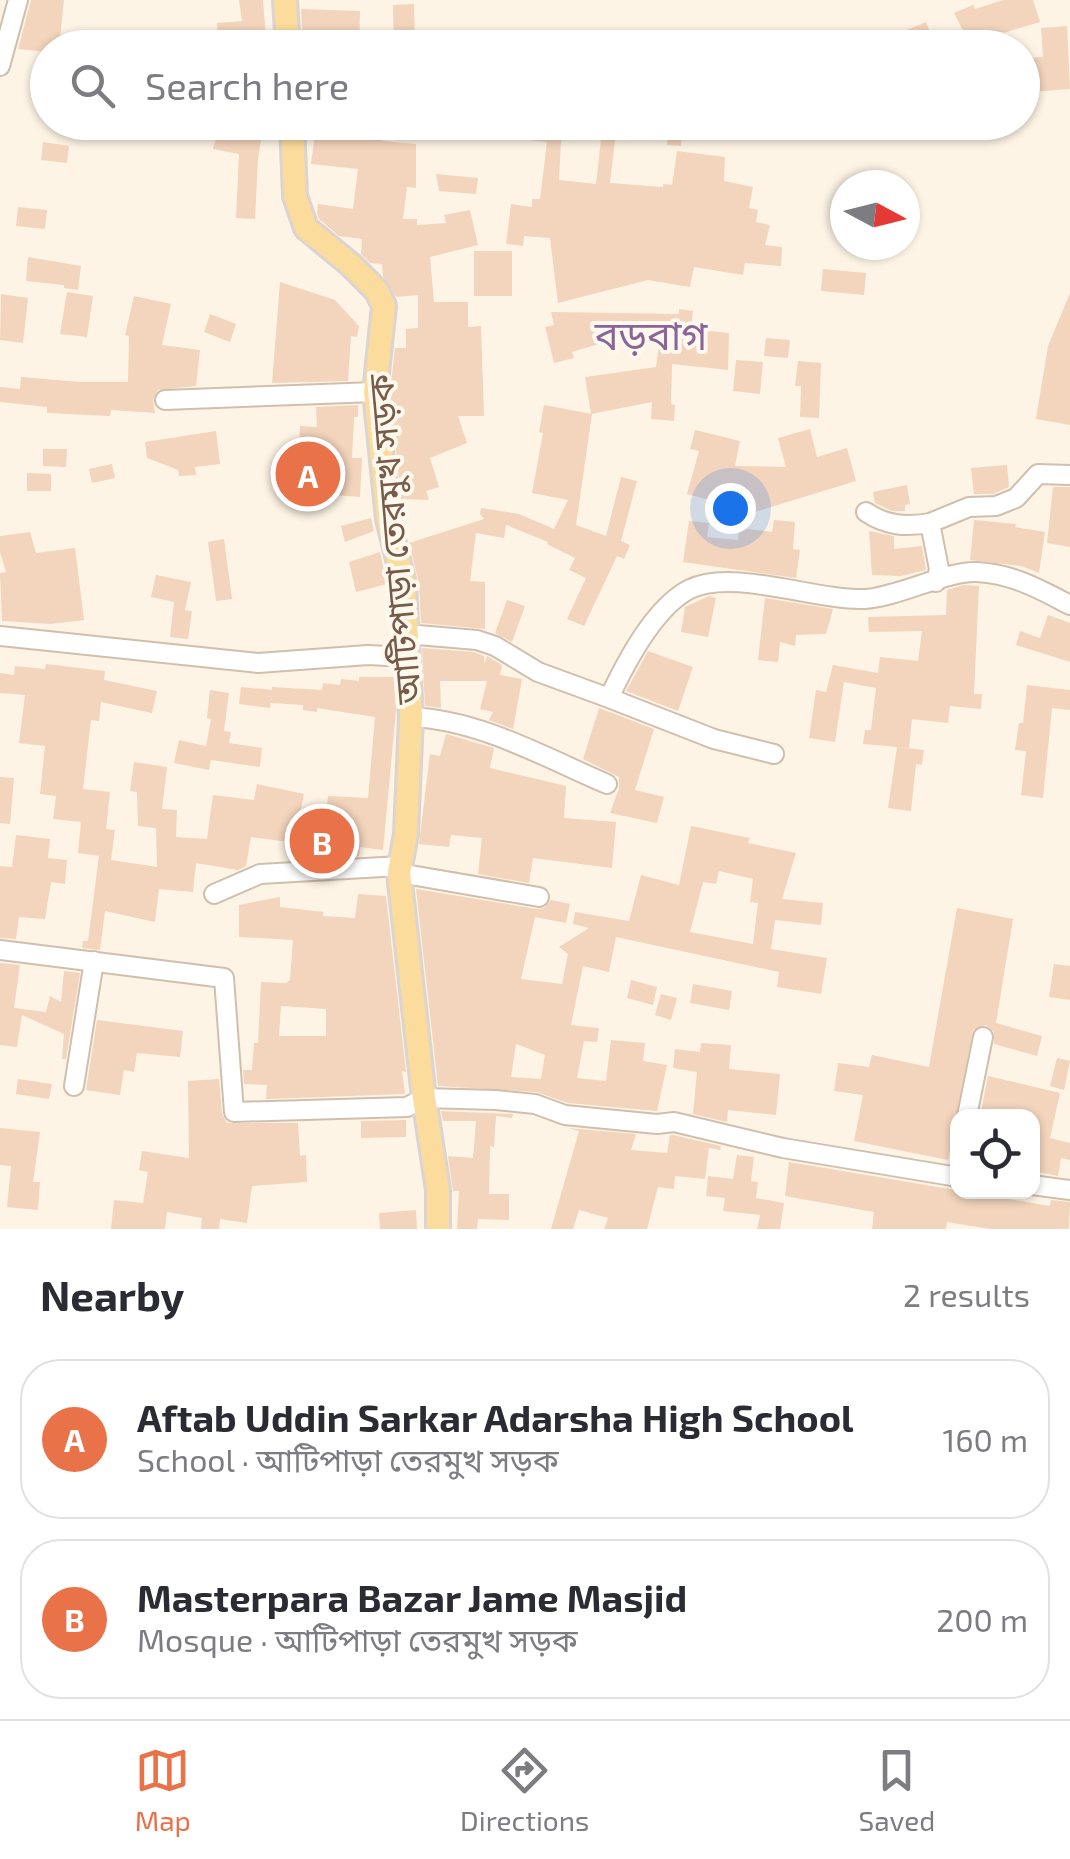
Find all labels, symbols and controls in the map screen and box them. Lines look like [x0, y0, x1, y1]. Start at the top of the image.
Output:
search box [30, 30, 1040, 140]
icon: search [65, 58, 120, 113]
text: Search here [145, 62, 349, 108]
north arrow [830, 170, 920, 260]
district label: বড়বাগ [594, 310, 708, 358]
street label: আটিপাড়া তেরমুখ সড়ক [358, 372, 429, 707]
pin: A [276, 436, 340, 512]
your location [705, 483, 756, 534]
pin: B [290, 804, 354, 878]
map controls [950, 1109, 1040, 1199]
button: locate [950, 1109, 1040, 1199]
text: Nearby [40, 1269, 184, 1319]
text: 2 results [903, 1275, 1030, 1313]
text: Aftab Uddin Sarkar Adarsha High School [137, 1394, 854, 1440]
text: A [64, 1420, 85, 1458]
text: 160 m [942, 1420, 1028, 1458]
text: School · আটিপাড়া তেরমুখ সড়ক [137, 1440, 559, 1478]
text: Masterpara Bazar Jame Masjid [137, 1574, 687, 1620]
text: B [64, 1600, 85, 1638]
text: 200 m [936, 1600, 1028, 1638]
text: Mosque · আটিপাড়া তেরমুখ সড়ক [137, 1620, 578, 1658]
tab: Map [135, 1743, 191, 1837]
tab: Directions [460, 1743, 589, 1837]
tab: Saved [859, 1743, 935, 1837]

